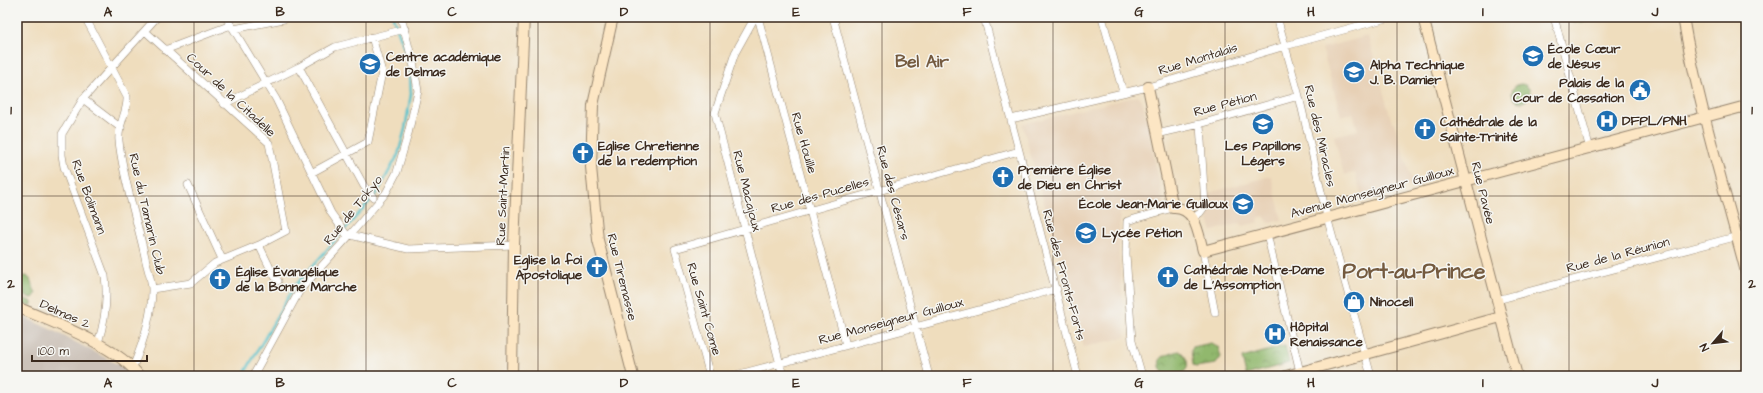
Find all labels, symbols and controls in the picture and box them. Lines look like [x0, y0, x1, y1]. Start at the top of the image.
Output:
text: A [104, 3, 113, 21]
text: B [275, 3, 285, 21]
text: C [447, 3, 457, 21]
text: D [620, 3, 629, 21]
text: E [792, 3, 800, 21]
text: F [962, 3, 972, 21]
text: G [1134, 3, 1144, 21]
text: H [1307, 3, 1315, 21]
text: I [1482, 3, 1484, 21]
text: J [1651, 3, 1659, 21]
street label: Rue Montalais [1156, 38, 1240, 80]
place label: École Cœur de Jésus [1547, 40, 1621, 73]
school or university icon: École Cœur de Jésus [1520, 43, 1546, 69]
place label: Centre académique de Delmas [385, 48, 501, 81]
street label: Cour de la Citadelle [182, 49, 280, 141]
district label: Bel Air [895, 50, 949, 74]
school or university icon: Centre académique de Delmas [357, 51, 383, 77]
place label: Alpha Technique J. B. Damier [1369, 56, 1464, 89]
school or university icon: Alpha Technique J. B. Damier [1341, 59, 1367, 85]
place label: Palais de la Cour de Cassation [1513, 74, 1624, 107]
public building icon: Palais de la Cour de Cassation [1627, 77, 1653, 103]
street label: Rue des Miracles [1300, 83, 1341, 189]
street label: Rue Pétion [1192, 87, 1259, 121]
text: 1 [10, 101, 12, 119]
text: 1 [1751, 101, 1753, 119]
hospital icon: DFPL/PNH [1594, 108, 1620, 134]
street label: Rue Houille [787, 110, 821, 176]
school or university icon: Les Papillons Légers [1250, 111, 1276, 137]
place label: DFPL/PNH [1622, 112, 1687, 130]
place label: Cathédrale de la Sainte-Trinité [1439, 113, 1537, 146]
church icon: Cathédrale de la Sainte-Trinité [1412, 116, 1438, 142]
place label: Eglise Chretienne de la redemption [597, 137, 699, 171]
place label: Les Papillons Légers [1225, 137, 1302, 172]
church icon: Eglise Chretienne de la redemption [570, 140, 596, 166]
street label: Rue des Césars [872, 144, 914, 242]
street label: Rue Saint-Martin [491, 146, 515, 246]
street label: Rue Macajoux [728, 149, 766, 234]
street label: Rue du Tamarin Club [124, 152, 170, 277]
street label: Rue Bolimann [67, 157, 111, 237]
street label: Rue Pavée [1467, 160, 1499, 226]
place label: Première Église de Dieu en Christ [1017, 161, 1122, 194]
street label: Avenue Monseigneur Guilloux [1288, 161, 1457, 223]
church icon: Première Église de Dieu en Christ [990, 164, 1016, 190]
street label: Rue de Tokyo [319, 171, 388, 249]
street label: Rue des Pucelles [769, 172, 872, 218]
school or university icon: École Jean-Marie Guilloux [1230, 191, 1256, 217]
place label: École Jean-Marie Guilloux [1079, 195, 1229, 213]
street label: Rue des Fronts-Forts [1038, 208, 1090, 343]
school or university icon: Lycée Pétion [1073, 220, 1099, 246]
place label: Lycée Pétion [1102, 224, 1182, 243]
street label: Rue Tiremasse [602, 232, 642, 322]
street label: Rue de la Réunion [1564, 232, 1672, 277]
place label: Eglise la foi Apostolique [514, 251, 583, 285]
church icon: Eglise la foi Apostolique [584, 254, 610, 280]
district label: Port-au-Prince [1343, 257, 1486, 286]
street label: Rue Saint Come [682, 261, 726, 357]
place label: Cathédrale Notre-Dame de L'Assomption [1183, 261, 1324, 295]
place label: Église Évangélique de la Bonne Marche [235, 263, 357, 296]
church icon: Cathédrale Notre-Dame de L'Assomption [1155, 264, 1181, 290]
church icon: Église Évangélique de la Bonne Marche [207, 266, 233, 292]
text: 2 [6, 275, 15, 293]
text: 2 [1747, 275, 1756, 293]
shop icon: Ninocell [1341, 289, 1367, 315]
street label: Rue Monseigneur Guilloux [817, 293, 966, 350]
place label: Ninocell [1370, 293, 1413, 311]
street label: Delmas 2 [37, 295, 94, 333]
place label: Hôpital Renaissance [1290, 318, 1363, 351]
hospital icon: Hôpital Renaissance [1262, 321, 1288, 347]
north arrow [1693, 323, 1733, 363]
scale bar [32, 337, 147, 363]
text: N [1696, 341, 1713, 354]
text: 100 m [38, 343, 69, 360]
text: A [104, 374, 113, 392]
text: B [275, 374, 285, 392]
text: C [447, 374, 457, 392]
text: D [620, 374, 629, 392]
text: E [792, 374, 800, 392]
text: F [962, 374, 972, 392]
text: G [1134, 374, 1144, 392]
text: H [1307, 374, 1315, 392]
text: I [1482, 374, 1484, 392]
text: J [1651, 374, 1659, 392]

